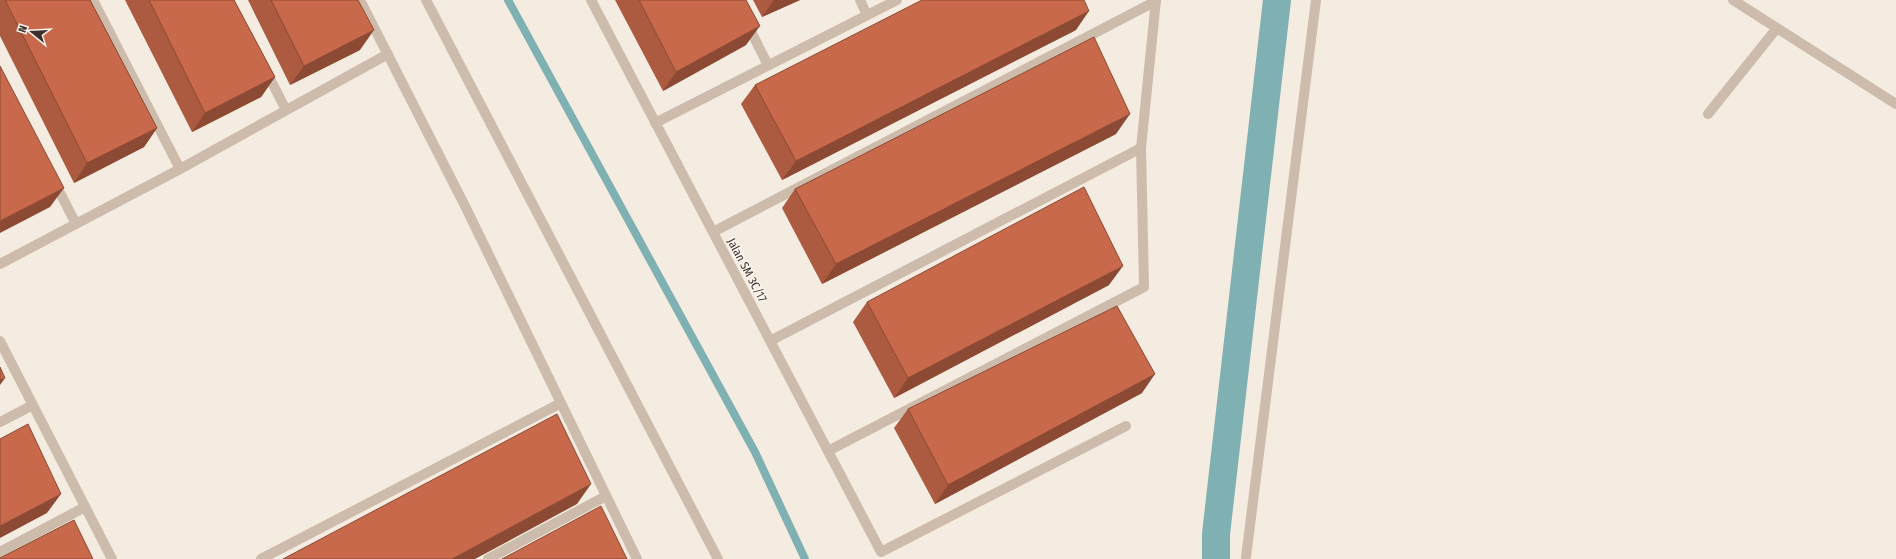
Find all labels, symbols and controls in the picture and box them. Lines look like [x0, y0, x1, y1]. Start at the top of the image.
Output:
north arrow [12, 12, 52, 52]
text: N [16, 24, 30, 34]
street label: Jalan SM 3C/17 [724, 236, 770, 304]

